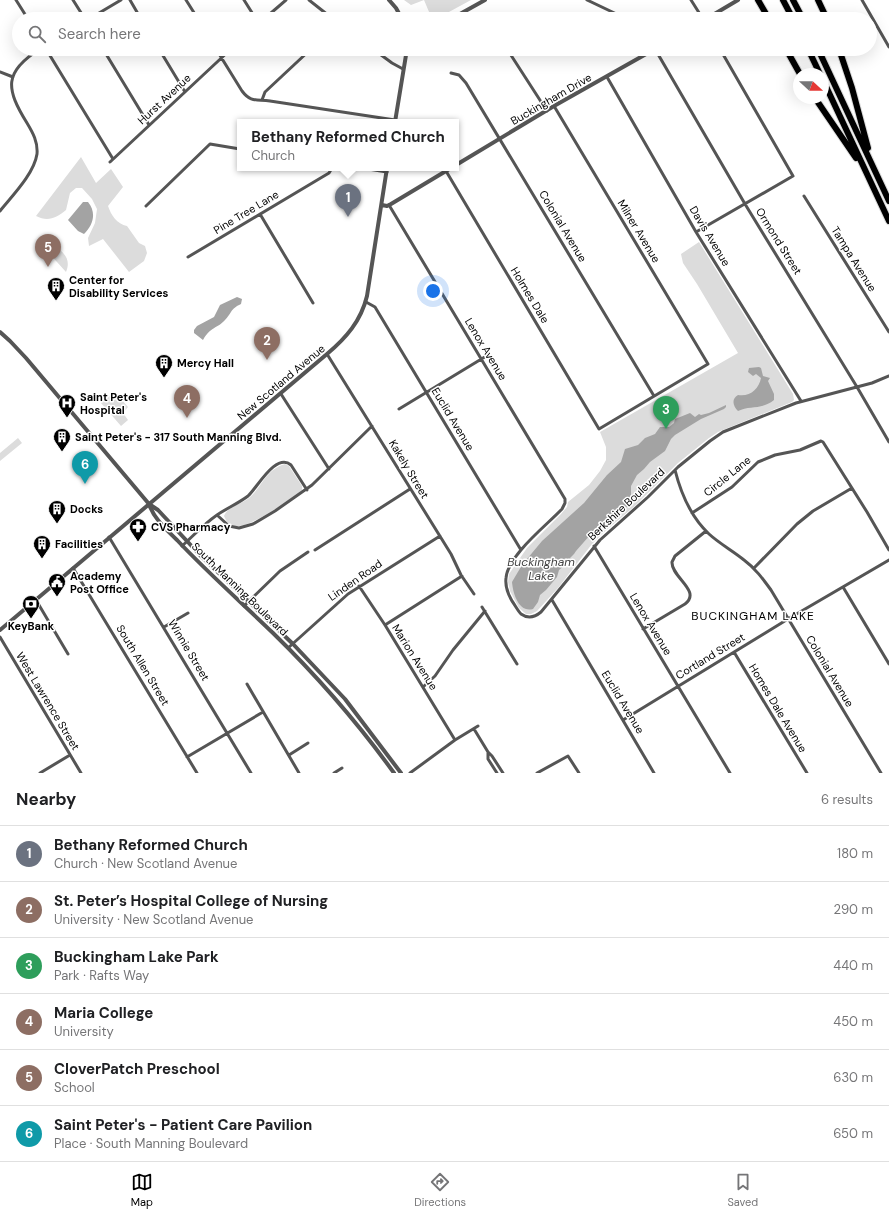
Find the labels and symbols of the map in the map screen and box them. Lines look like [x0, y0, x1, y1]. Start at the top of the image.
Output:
north arrow [793, 68, 829, 104]
street label: Buckingham Drive [508, 70, 594, 128]
street label: Hurst Avenue [134, 71, 194, 127]
pin: 1 [335, 184, 361, 217]
street label: Pine Tree Lane [211, 187, 281, 237]
street label: Colonial Avenue [536, 188, 590, 264]
street label: Milner Avenue [615, 197, 663, 265]
street label: Davis Avenue [687, 203, 733, 269]
street label: Ormond Street [753, 205, 805, 277]
street label: Tampa Avenue [828, 224, 880, 294]
pin: 5 [35, 234, 61, 267]
street label: Holmes Dale [508, 264, 552, 326]
place label: Center for Disability Services [69, 273, 169, 300]
building icon: Center for Disability Services [46, 276, 66, 301]
your location [423, 281, 443, 301]
street label: Lenox Avenue [462, 315, 510, 383]
pin: 2 [254, 327, 280, 360]
street label: New Scotland Avenue [234, 341, 328, 423]
building icon: Mercy Hall [154, 353, 174, 378]
place label: Mercy Hall [177, 356, 234, 370]
pin: 4 [174, 385, 200, 418]
street label: Euclid Avenue [429, 385, 477, 453]
place label: Saint Peter's Hospital [80, 390, 147, 417]
hospital icon: Saint Peter's Hospital [57, 393, 77, 418]
pin: 3 [653, 396, 679, 429]
building icon: Saint Peter's - 317 South Manning Blvd. [52, 427, 72, 452]
place label: Saint Peter's - 317 South Manning Blvd. [75, 430, 282, 444]
street label: Kakely Street [386, 437, 432, 501]
pin: 6 [72, 451, 98, 484]
street label: Circle Lane [701, 453, 753, 499]
street label: Berkshire Boulevard [585, 465, 667, 543]
building icon: Docks [47, 499, 67, 524]
place label: Docks [70, 502, 103, 516]
pharmacy icon: CVS Pharmacy [128, 517, 148, 542]
place label: CVS Pharmacy [151, 520, 231, 534]
building icon: Facilities [32, 534, 52, 559]
place label: Facilities [55, 537, 103, 551]
street label: South Manning Boulevard [189, 539, 291, 639]
water label: Buckingham Lake [507, 554, 575, 584]
street label: Linden Road [325, 556, 385, 604]
place label: Academy Post Office [70, 569, 129, 596]
public building icon: Academy Post Office [47, 572, 67, 597]
street label: Lenox Avenue [627, 590, 675, 658]
bank icon: KeyBank [21, 594, 41, 619]
district label: BUCKINGHAM LAKE [691, 608, 815, 624]
street label: Winnie Street [165, 617, 213, 683]
place label: KeyBank [8, 619, 55, 633]
street label: Marion Avenue [389, 621, 441, 693]
street label: South Allen Street [113, 622, 173, 708]
street label: Cortland Street [673, 630, 747, 682]
street label: Colonial Avenue [803, 633, 857, 709]
street label: West Lawrence Street [13, 649, 83, 753]
street label: Homes Dale Avenue [746, 661, 810, 755]
street label: Euclid Avenue [599, 668, 647, 736]

